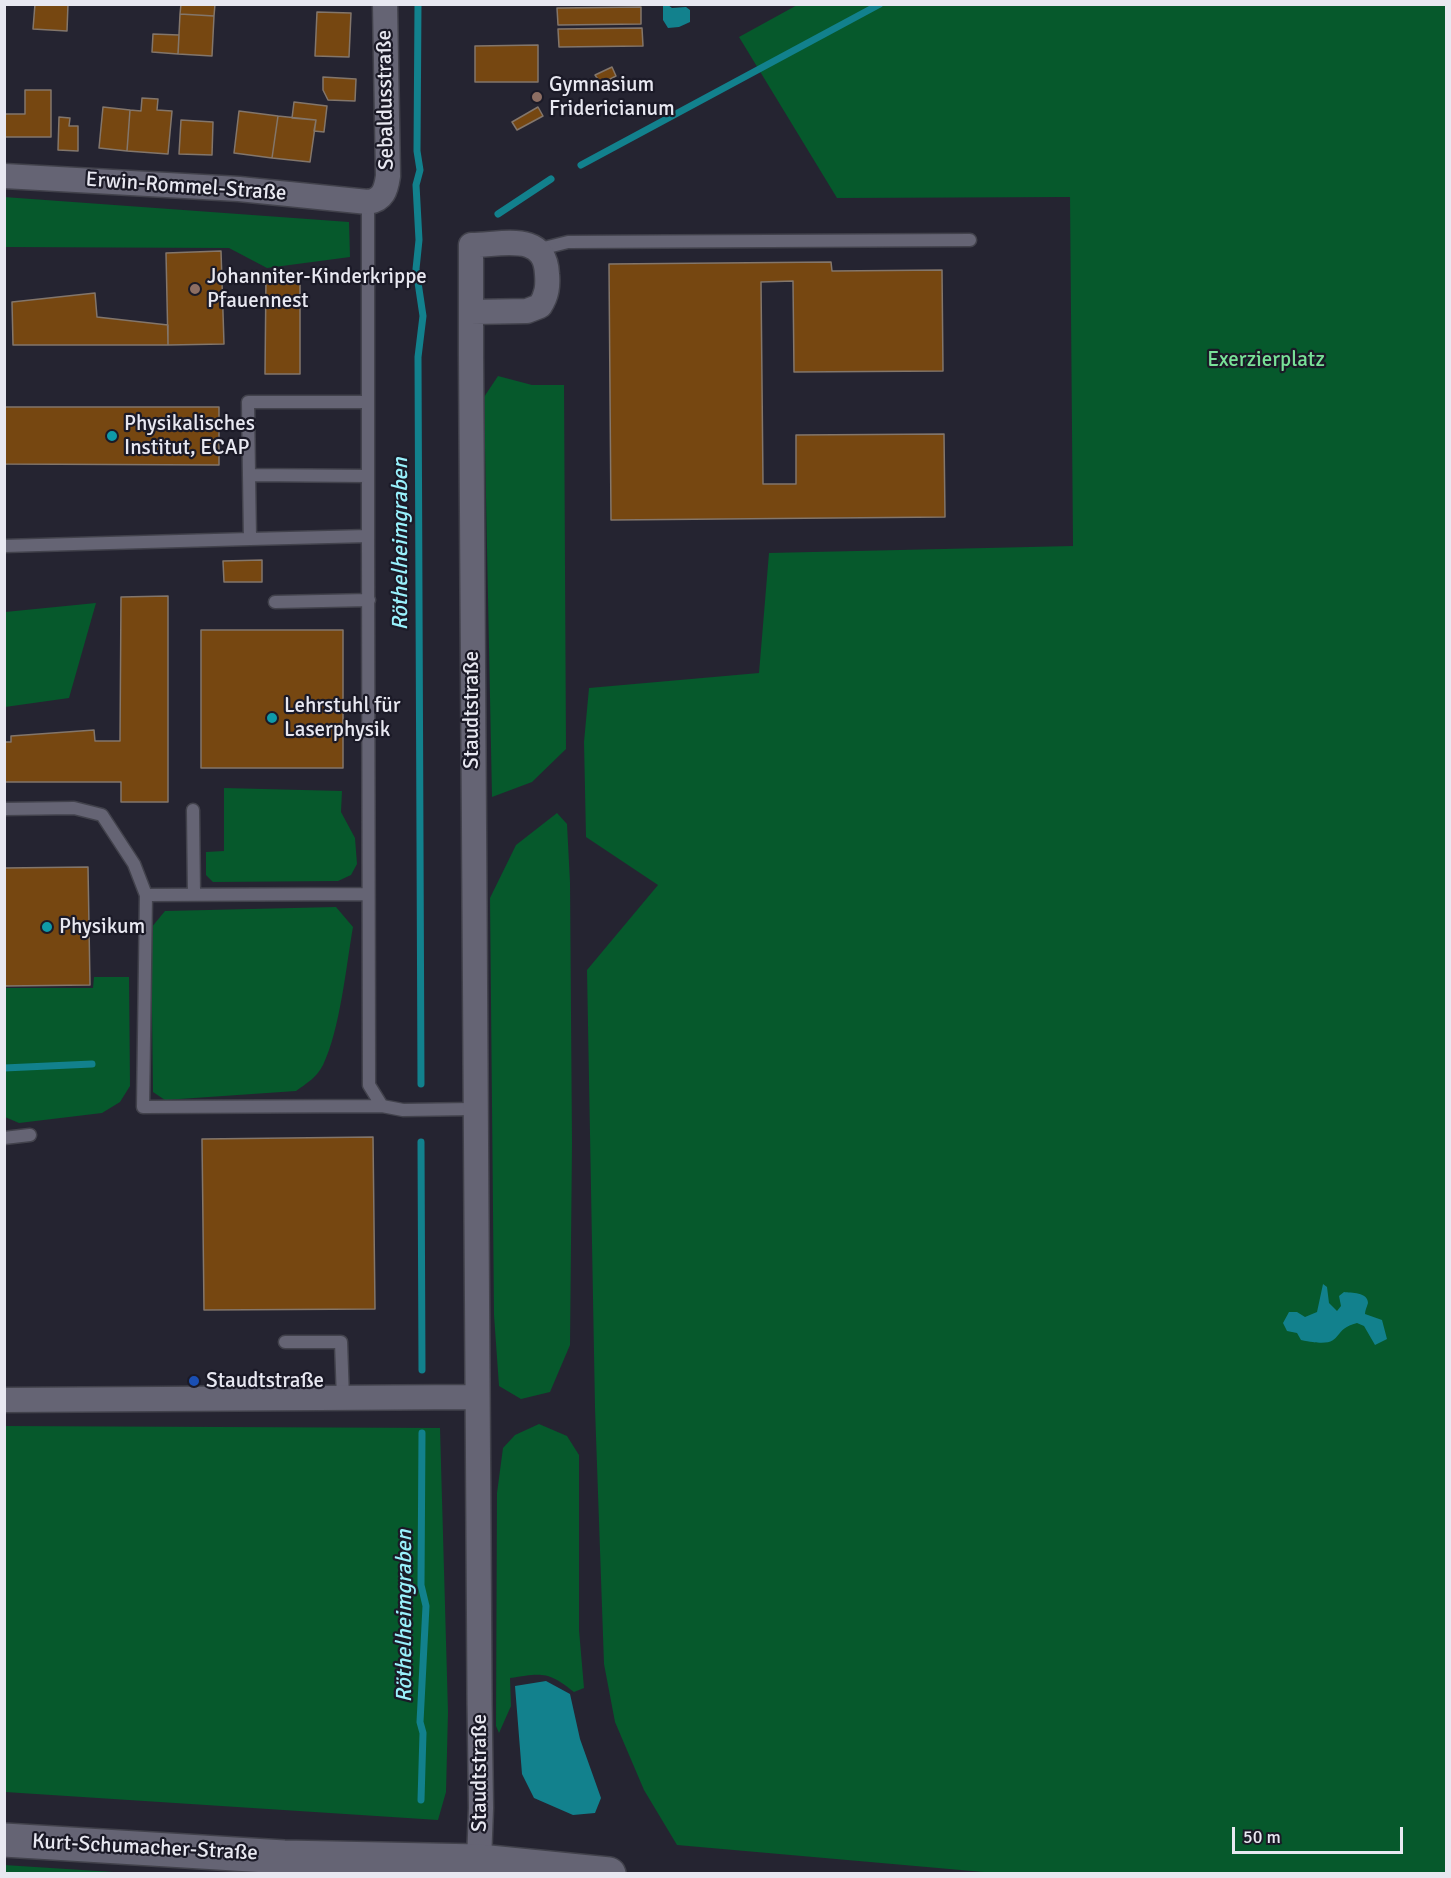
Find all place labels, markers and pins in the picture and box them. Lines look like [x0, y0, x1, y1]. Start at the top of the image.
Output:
place label: Gymnasium Fridericianum [549, 72, 675, 122]
marker: Gymnasium Fridericianum [530, 90, 544, 104]
place label: Johanniter-Kinderkrippe Pfauennest [207, 264, 427, 314]
marker: Johanniter-Kinderkrippe Pfauennest [188, 282, 202, 296]
place label: Physikalisches Institut, ECAP [124, 411, 255, 461]
marker: Physikalisches Institut, ECAP [105, 429, 119, 443]
place label: Lehrstuhl für Laserphysik [284, 693, 401, 743]
marker: Lehrstuhl für Laserphysik [265, 711, 279, 725]
place label: Physikum [59, 914, 145, 940]
marker: Physikum [40, 920, 54, 934]
place label: Staudtstraße [206, 1368, 324, 1394]
marker: Staudtstraße [187, 1374, 201, 1388]

